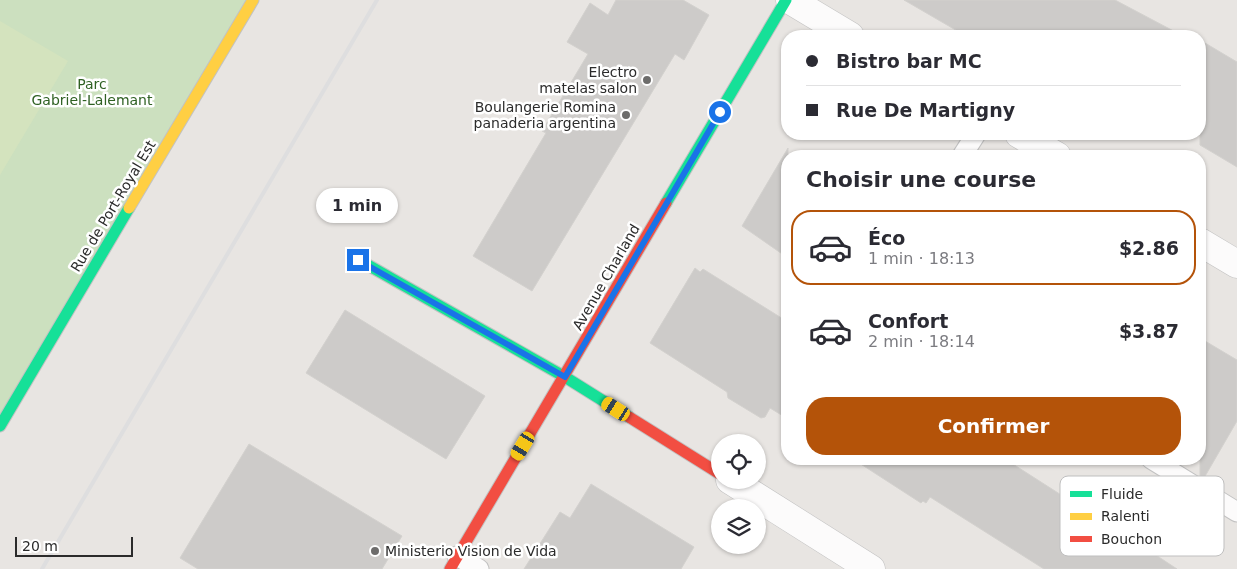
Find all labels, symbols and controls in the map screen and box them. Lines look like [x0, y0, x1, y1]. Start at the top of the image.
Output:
text: Bistro bar MC [836, 50, 982, 72]
place label: Electro matelas salon [539, 64, 637, 96]
marker: Electro matelas salon [641, 74, 653, 86]
park label: Parc Gabriel-Lalemant [32, 76, 153, 108]
place label: Boulangerie Romina panaderia argentina [474, 99, 616, 131]
text: Rue De Martigny [836, 99, 1015, 121]
route start [709, 101, 731, 123]
marker: Boulangerie Romina panaderia argentina [620, 109, 632, 121]
street label: Rue de Port-Royal Est [67, 137, 159, 275]
text: Choisir une course [806, 167, 1036, 192]
callout: 1 min [317, 188, 399, 222]
text: 1 min [332, 196, 382, 215]
street label: Avenue Charland [569, 221, 643, 333]
icon: car [808, 225, 853, 270]
text: Éco [868, 227, 905, 249]
text: $2.86 [1119, 237, 1179, 259]
route end [347, 249, 369, 271]
text: 1 min · 18:13 [868, 249, 975, 268]
icon: car [808, 308, 853, 353]
text: Confort [868, 310, 948, 332]
text: $3.87 [1119, 320, 1179, 342]
text: 2 min · 18:14 [868, 332, 975, 351]
car [599, 395, 632, 423]
button: Confirmer [806, 397, 1181, 455]
car [508, 429, 537, 463]
map controls [711, 434, 766, 554]
button: locate [711, 434, 766, 489]
legend [1060, 476, 1224, 556]
text: Fluide [1101, 486, 1143, 502]
button: layers [711, 499, 766, 554]
text: Ralenti [1101, 508, 1150, 524]
text: Bouchon [1101, 531, 1162, 547]
scale bar [15, 534, 132, 557]
text: 20 m [22, 538, 58, 554]
place label: Ministerio Vision de Vida [385, 543, 557, 559]
marker: Ministerio Vision de Vida [369, 545, 381, 557]

